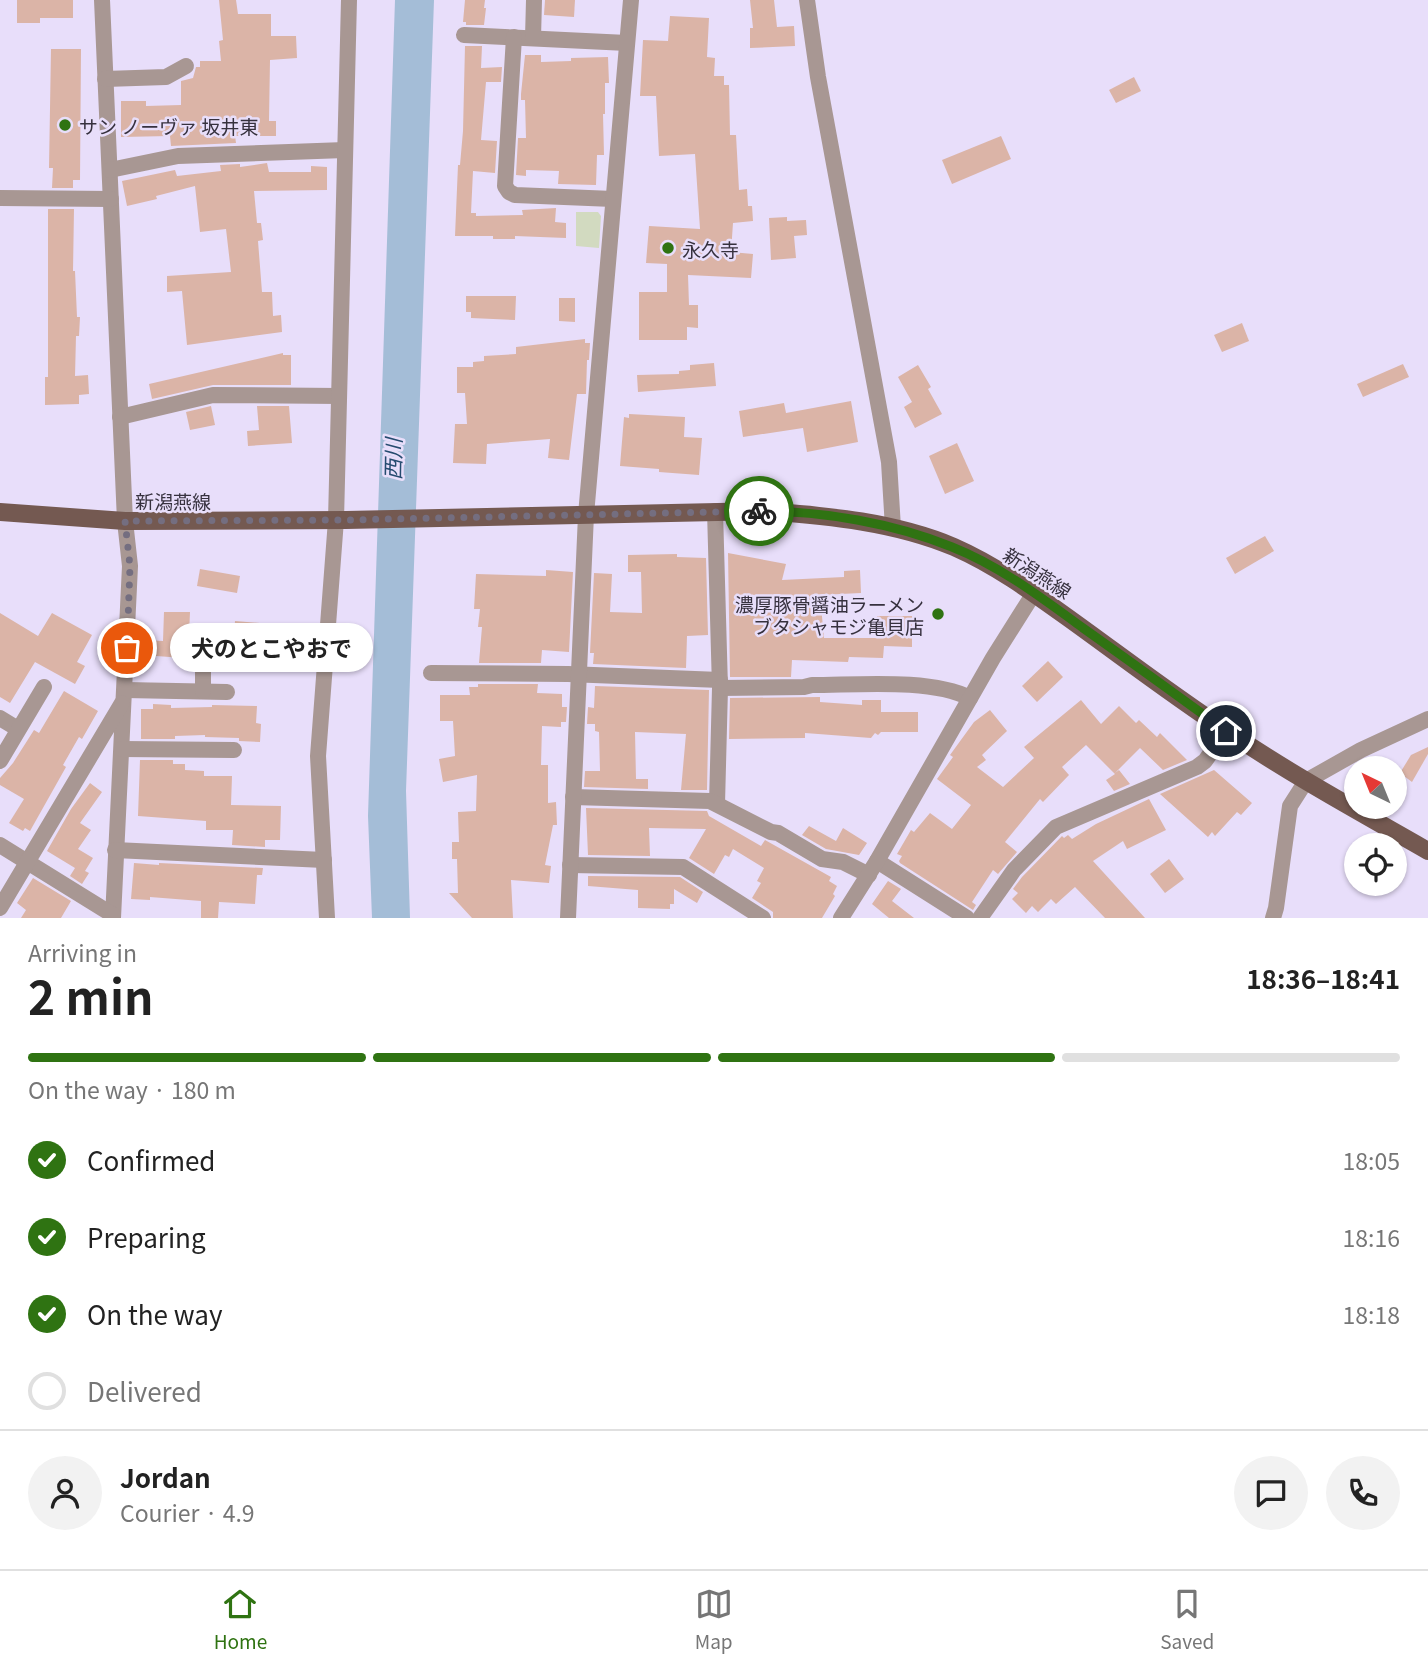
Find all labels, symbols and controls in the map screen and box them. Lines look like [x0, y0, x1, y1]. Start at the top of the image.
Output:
place label: サン ノーヴァ 坂井東 [79, 112, 259, 139]
marker: サン ノーヴァ 坂井東 [57, 117, 73, 133]
place label: 永久寺 [682, 235, 739, 262]
marker: 永久寺 [660, 240, 676, 256]
water label: 西川 [377, 436, 407, 480]
courier [724, 476, 794, 546]
street label: 新潟燕線 [135, 487, 211, 514]
icon: bike [740, 492, 778, 530]
street label: 新潟燕線 [999, 540, 1077, 604]
place label: 濃厚豚骨醤油ラーメン ブタシャモジ亀貝店 [735, 590, 924, 639]
marker: 濃厚豚骨醤油ラーメン ブタシャモジ亀貝店 [930, 606, 946, 622]
pin [97, 618, 157, 678]
callout: 犬のとこやおで [169, 624, 372, 672]
icon: bag [108, 629, 146, 667]
text: 犬のとこやおで [191, 630, 352, 664]
pin [1196, 701, 1256, 761]
icon: home [1207, 712, 1245, 750]
north arrow [1344, 756, 1407, 819]
map controls [1344, 756, 1407, 896]
button: locate [1344, 833, 1407, 896]
text: Arriving in [28, 935, 137, 969]
text: 18:36–18:41 [1246, 959, 1400, 996]
text: 2 min [28, 962, 153, 1028]
text: On the way · 180 m [28, 1072, 236, 1106]
icon: check [28, 1141, 66, 1179]
text: Confirmed [87, 1141, 216, 1178]
text: 18:05 [1343, 1143, 1400, 1177]
icon: check [28, 1218, 66, 1256]
text: Preparing [87, 1218, 206, 1255]
text: 18:16 [1343, 1220, 1400, 1254]
icon: check [28, 1295, 66, 1333]
text: On the way [87, 1295, 222, 1332]
text: 18:18 [1343, 1297, 1400, 1331]
text: Delivered [87, 1372, 202, 1409]
button: person [28, 1456, 102, 1530]
button: chat [1234, 1456, 1308, 1530]
button: phone [1326, 1456, 1400, 1530]
text: Jordan [120, 1458, 211, 1495]
text: Courier · 4.9 [120, 1495, 255, 1529]
tab: Home [214, 1585, 267, 1654]
tab: Map [695, 1585, 733, 1654]
tab: Saved [1160, 1585, 1214, 1654]

